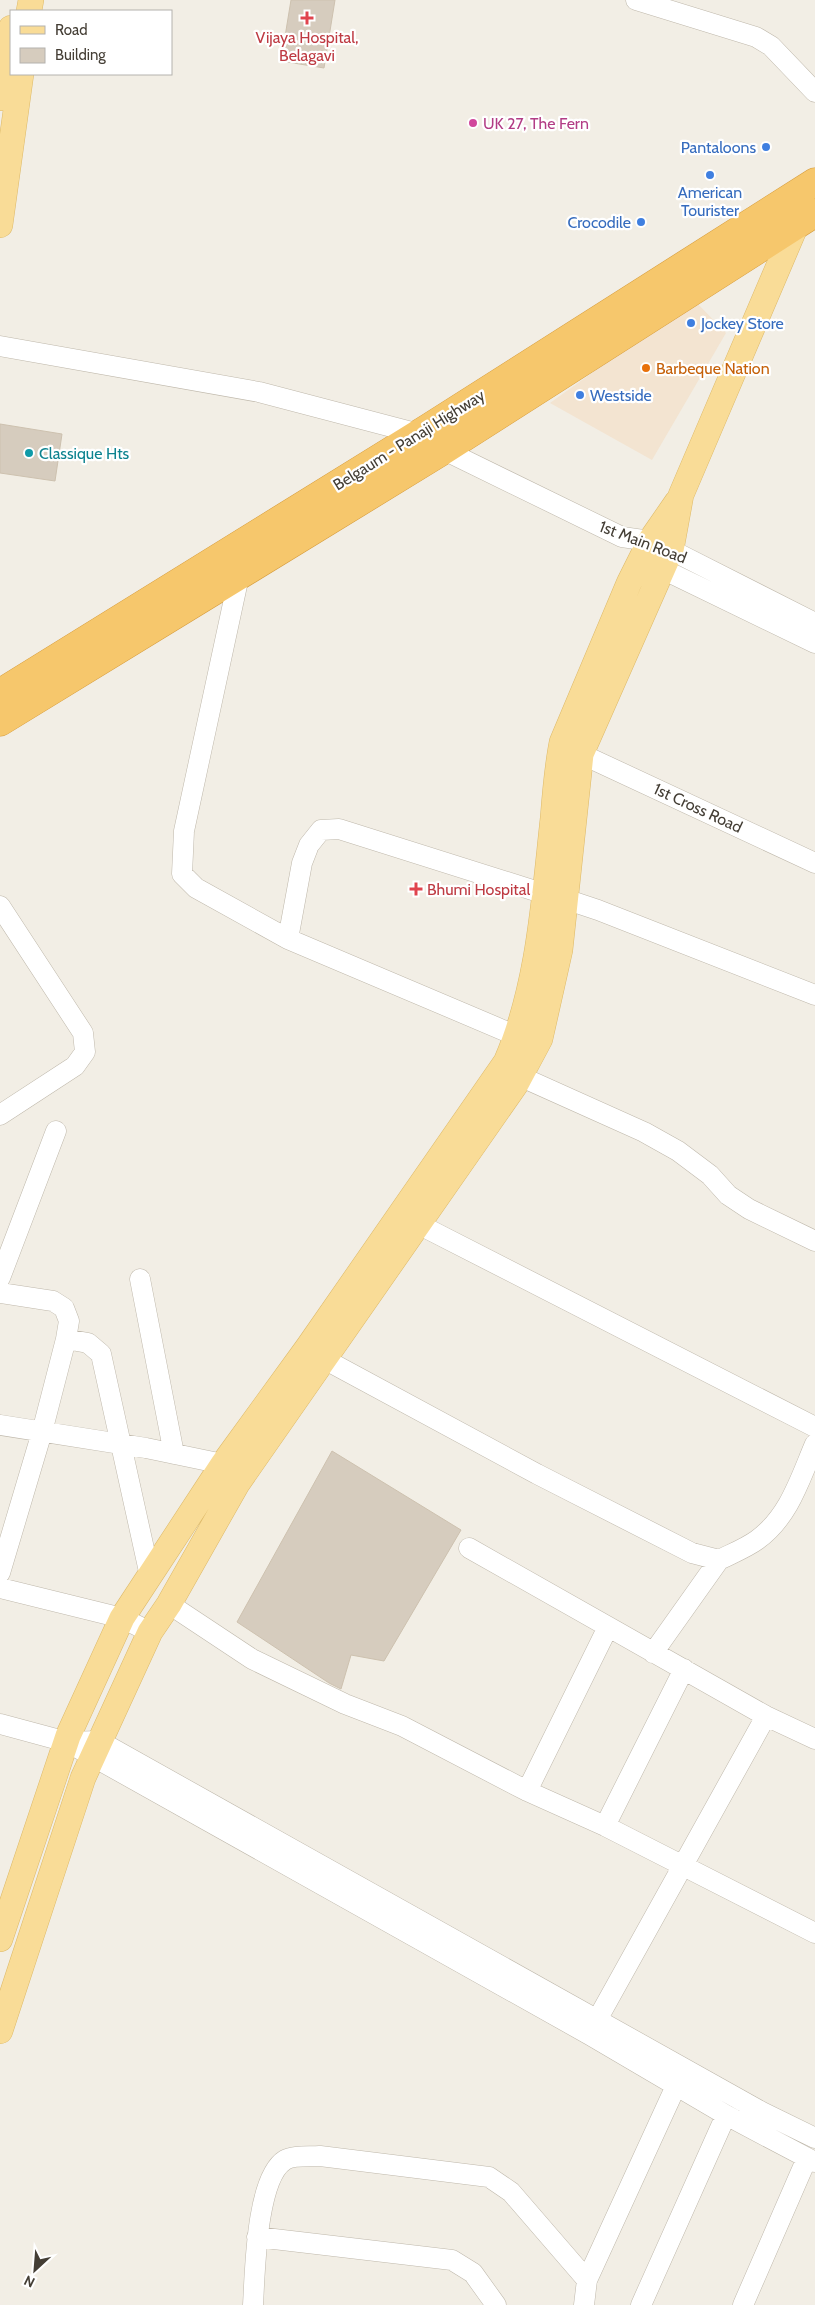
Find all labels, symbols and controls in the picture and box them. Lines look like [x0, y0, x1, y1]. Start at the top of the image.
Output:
legend [10, 10, 172, 75]
marker: Vijaya Hospital, Belagavi [300, 11, 314, 25]
text: Road [55, 21, 88, 39]
place label: Vijaya Hospital, Belagavi [256, 28, 358, 65]
text: Building [55, 46, 106, 64]
place label: UK 27, The Fern [483, 114, 589, 133]
marker: UK 27, The Fern [467, 117, 479, 129]
place label: Pantaloons [681, 138, 756, 157]
marker: Pantaloons [760, 141, 772, 153]
marker: American Tourister [704, 169, 716, 181]
place label: American Tourister [678, 183, 742, 220]
place label: Crocodile [567, 213, 631, 232]
marker: Crocodile [635, 216, 647, 228]
place label: Jockey Store [700, 314, 784, 333]
marker: Jockey Store [685, 317, 697, 329]
place label: Barbeque Nation [656, 359, 770, 378]
marker: Barbeque Nation [640, 362, 652, 374]
street label: Belgaum - Panaji Highway [330, 386, 488, 494]
place label: Westside [590, 386, 652, 405]
marker: Westside [574, 389, 586, 401]
place label: Classique Hts [39, 444, 130, 463]
marker: Classique Hts [23, 447, 35, 459]
street label: 1st Main Road [597, 517, 689, 567]
street label: 1st Cross Road [651, 779, 745, 837]
place label: Bhumi Hospital [427, 880, 530, 899]
marker: Bhumi Hospital [409, 882, 423, 896]
north arrow [10, 2245, 60, 2295]
text: N [21, 2271, 38, 2292]

